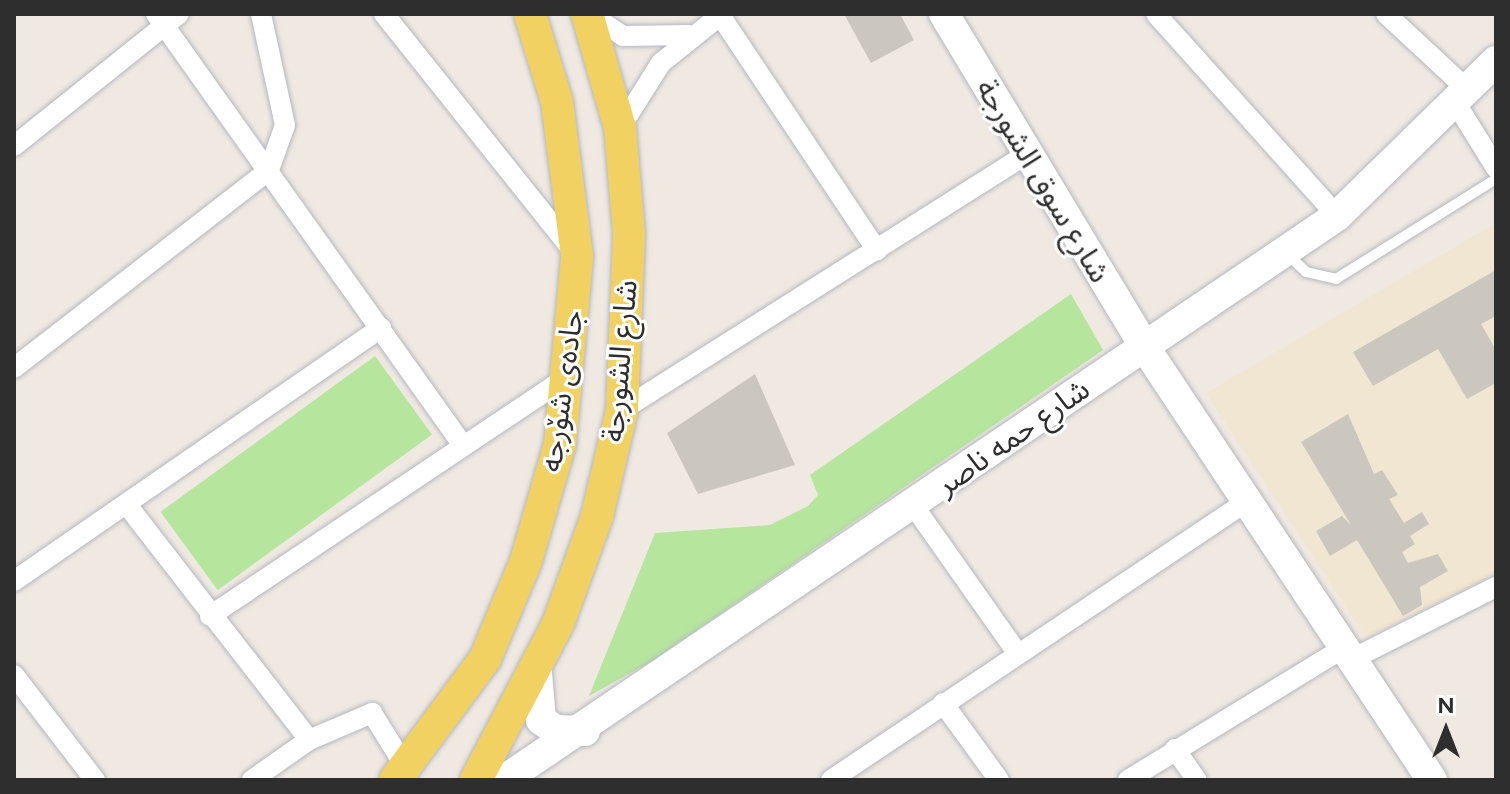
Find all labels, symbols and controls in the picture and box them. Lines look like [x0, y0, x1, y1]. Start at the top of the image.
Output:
street label: شارع سوق الشورجة [968, 73, 1118, 289]
street label: شارع الشورجة [595, 278, 645, 444]
street label: جادەی شۆرجە [533, 308, 591, 474]
street label: شارع حمه ناصر [930, 371, 1096, 503]
north arrow [1406, 690, 1486, 770]
text: N [1437, 692, 1455, 719]

